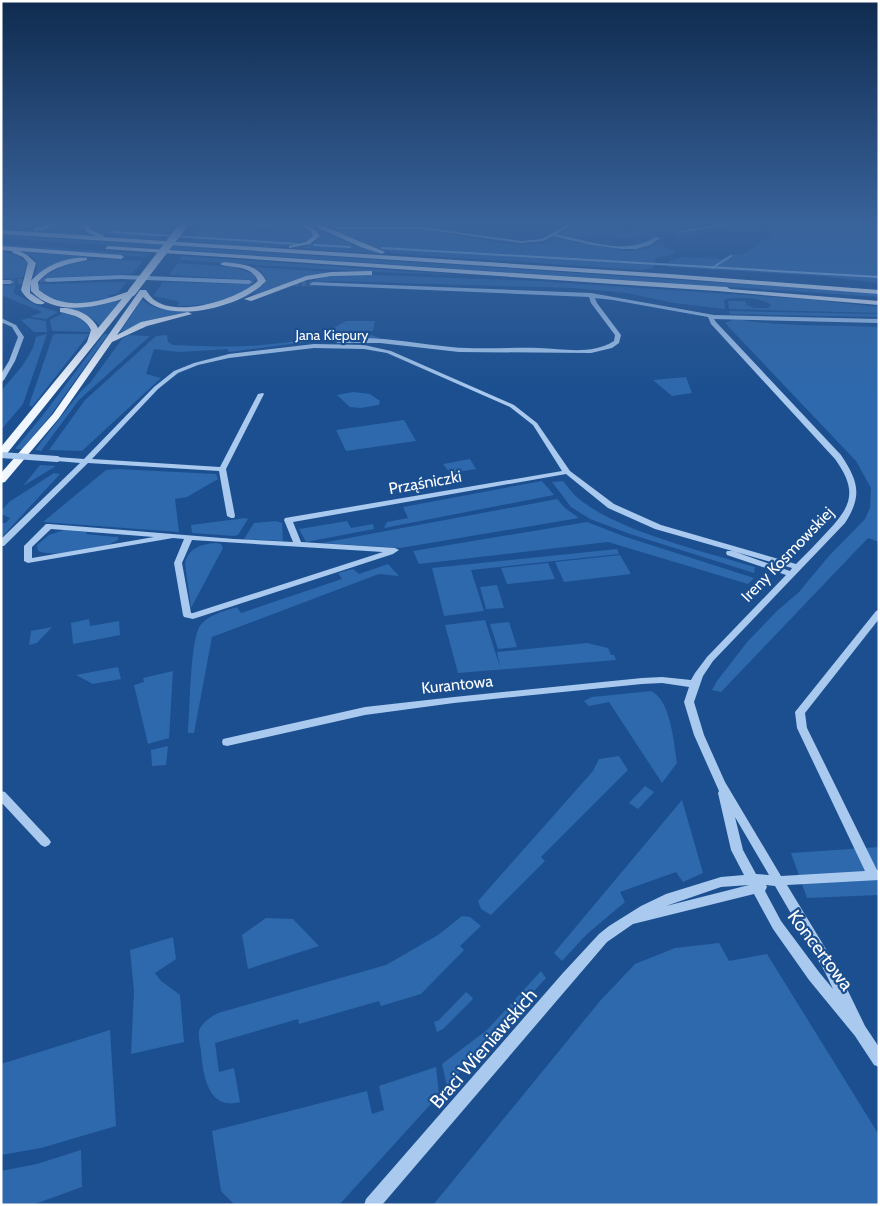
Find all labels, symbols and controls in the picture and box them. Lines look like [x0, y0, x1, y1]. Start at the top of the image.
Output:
street label: Jana Kiepury [295, 326, 368, 344]
street label: Prząśniczki [387, 467, 463, 498]
street label: Ireny Kosmowskiej [737, 503, 837, 606]
street label: Kurantowa [420, 671, 494, 698]
street label: Koncertowa [783, 905, 858, 995]
street label: Braci Wieniawskich [425, 984, 542, 1113]

